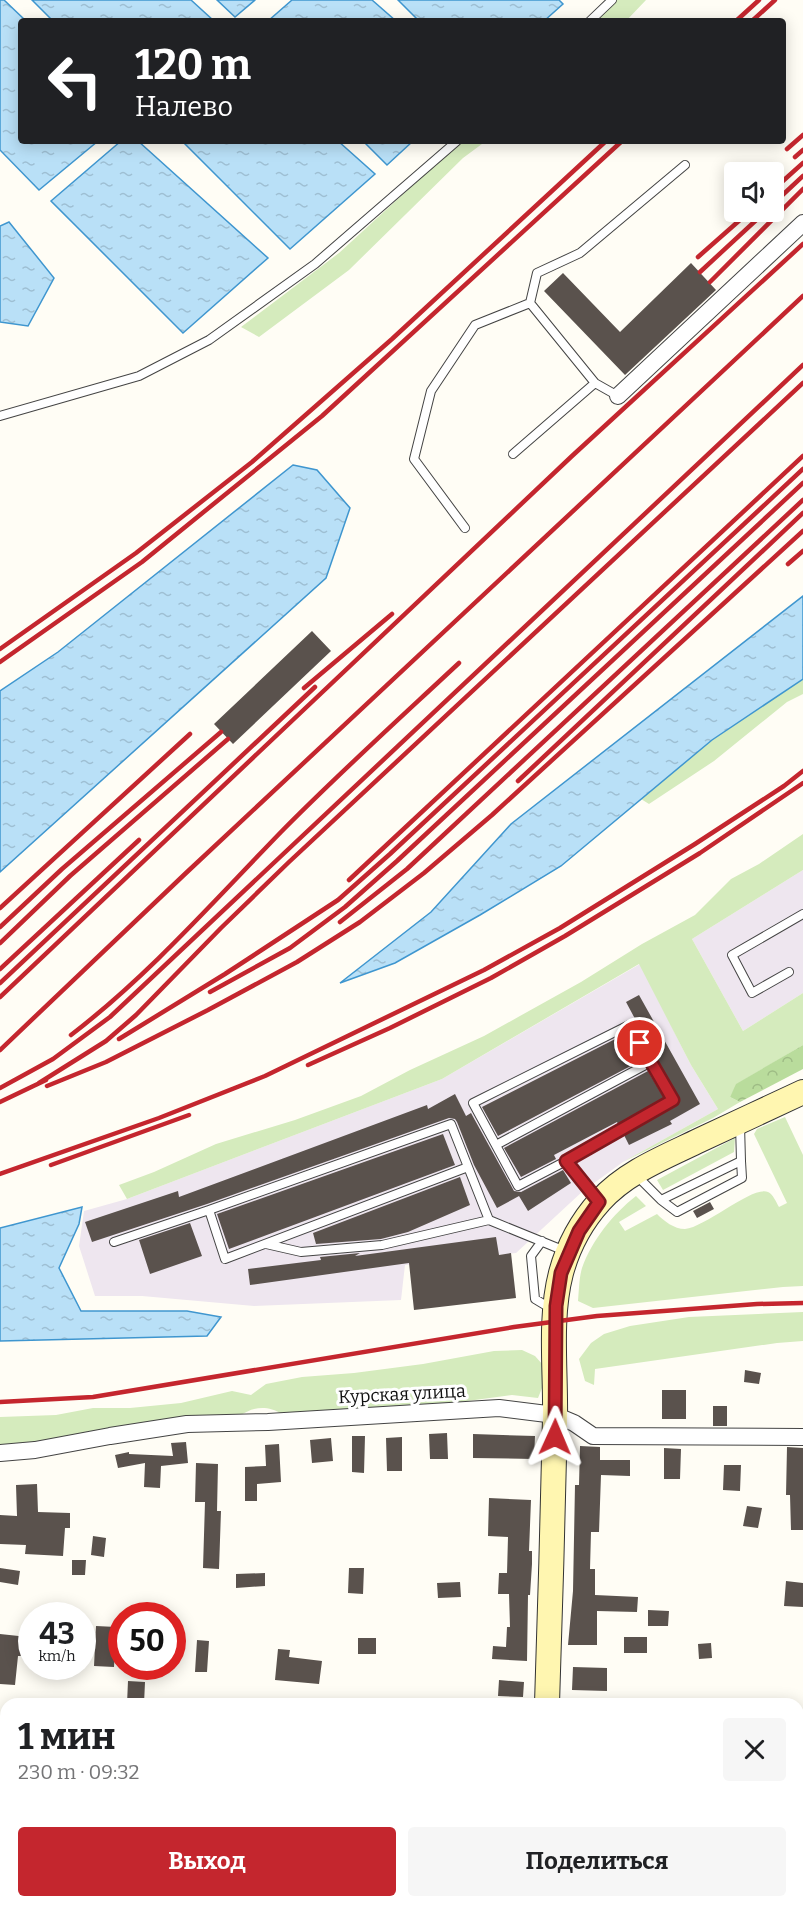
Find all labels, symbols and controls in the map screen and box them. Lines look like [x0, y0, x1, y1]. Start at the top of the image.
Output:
text: 120 m [135, 40, 251, 90]
icon: left [36, 42, 114, 120]
text: Налево [135, 91, 233, 123]
map controls [724, 162, 784, 222]
button: sound [724, 162, 784, 222]
pin [614, 1017, 665, 1068]
icon: arrive [623, 1026, 656, 1059]
street label: Курская улица [338, 1380, 466, 1408]
position arrow [523, 1405, 587, 1469]
speed limit sign: 50 [108, 1602, 186, 1680]
text: 43 [39, 1616, 75, 1652]
text: km/h [38, 1647, 76, 1665]
text: 1 мин [18, 1715, 116, 1759]
button: close [723, 1718, 786, 1781]
text: 230 m · 09:32 [18, 1760, 139, 1784]
button: Выход [18, 1827, 396, 1896]
button: Поделиться [408, 1827, 786, 1896]

